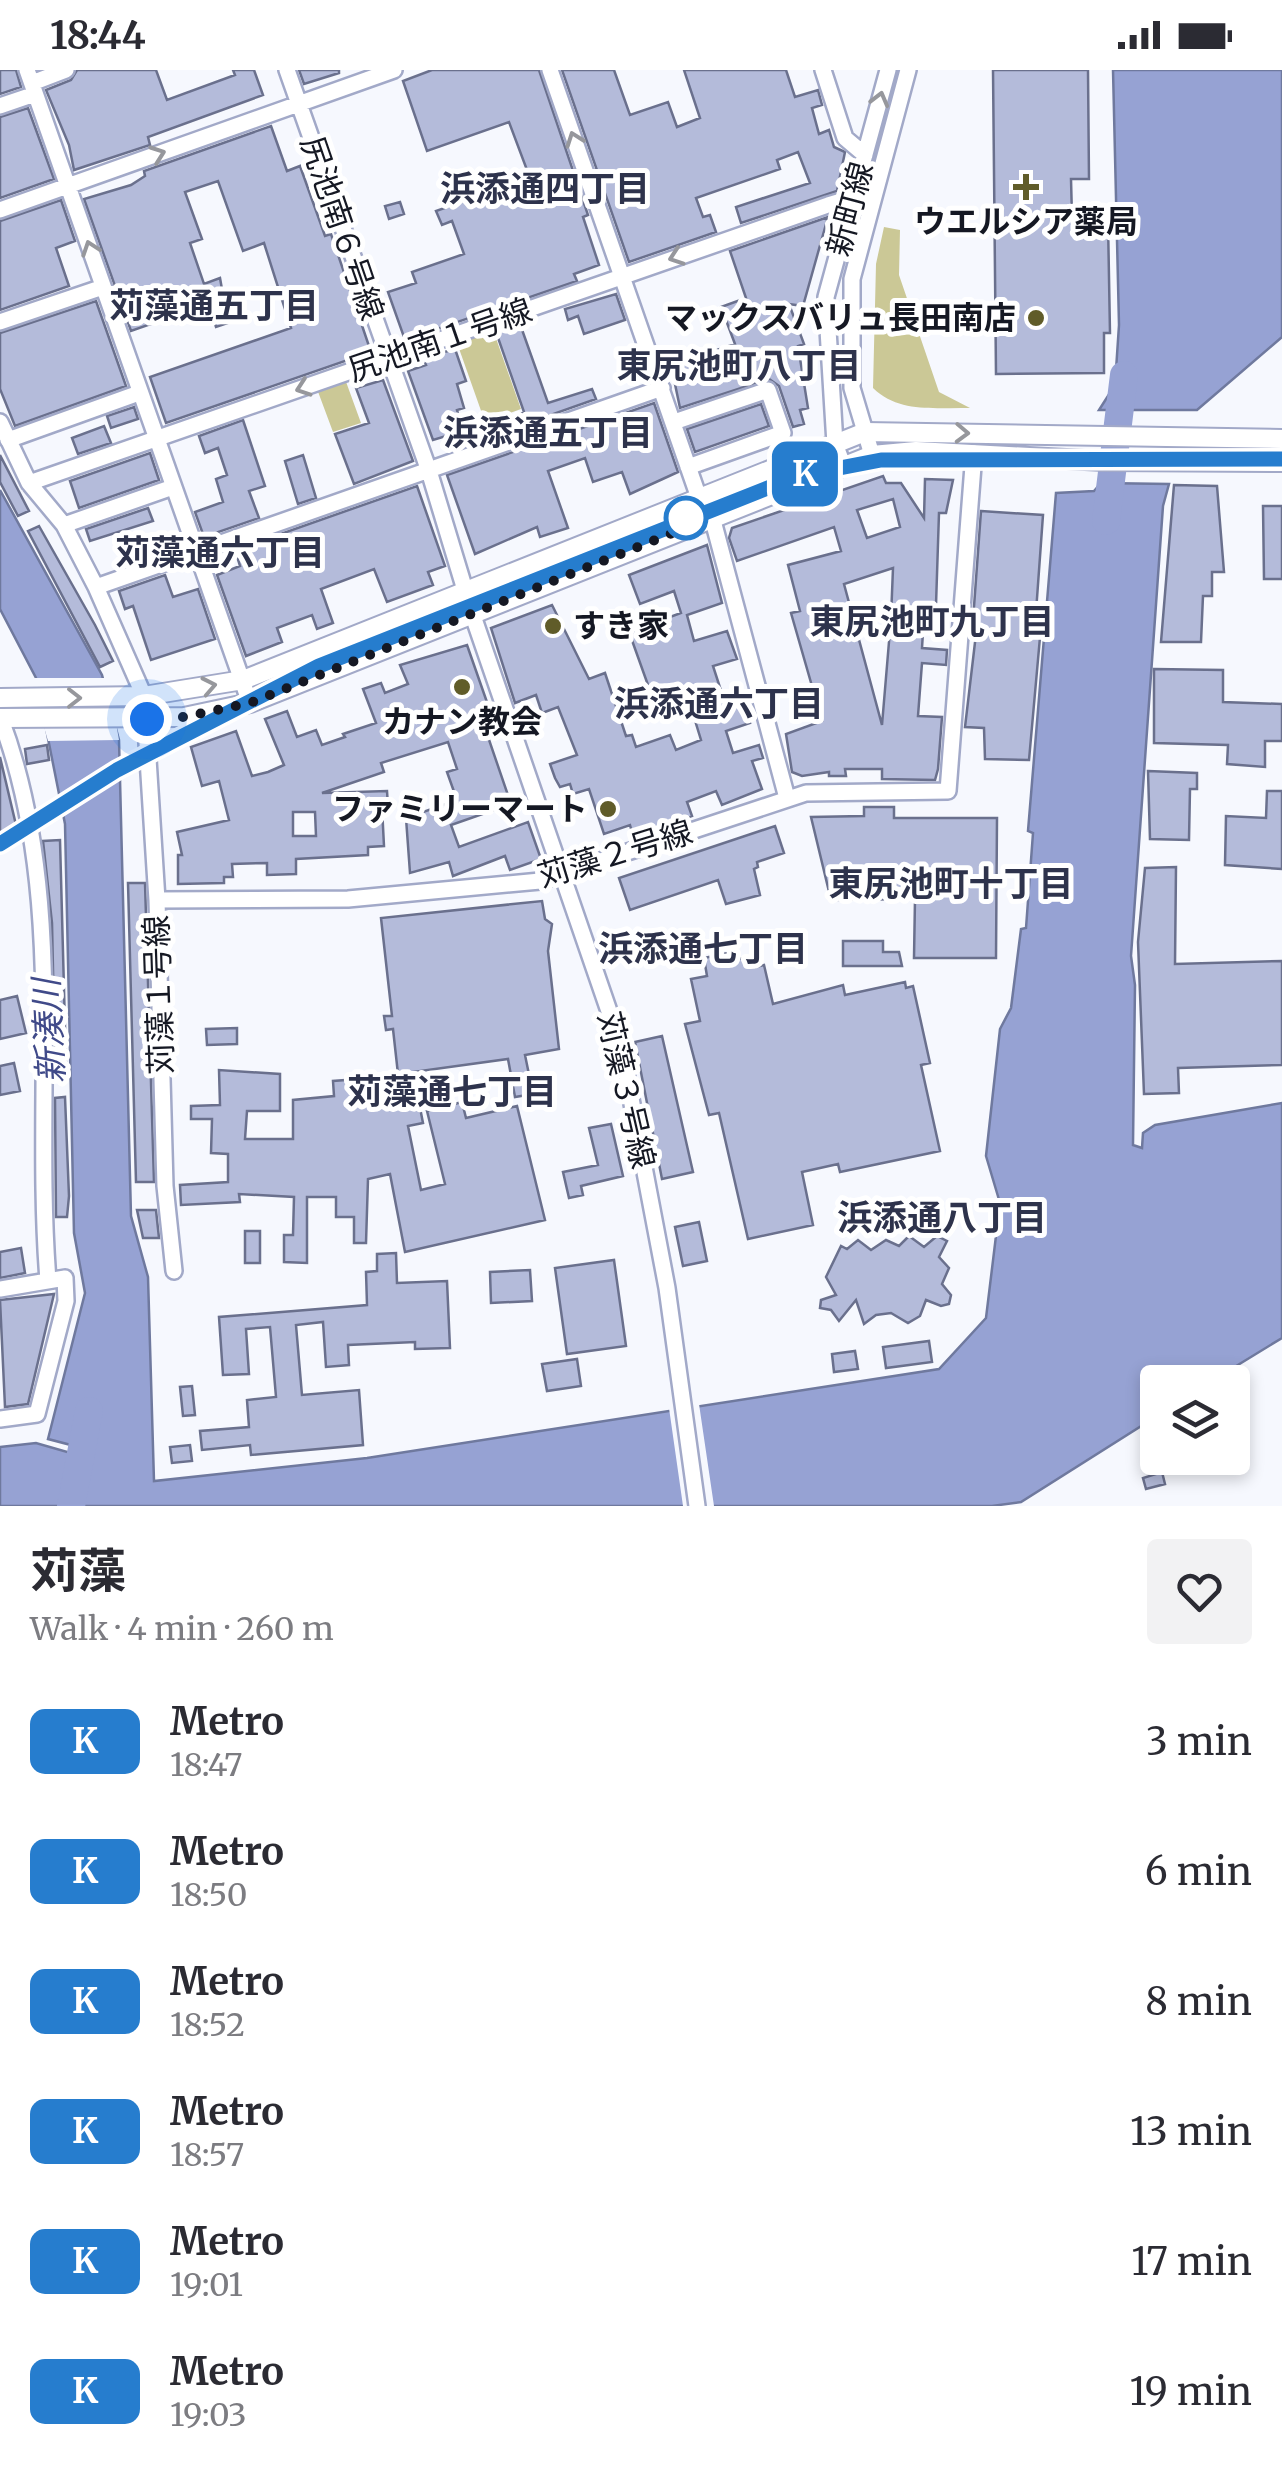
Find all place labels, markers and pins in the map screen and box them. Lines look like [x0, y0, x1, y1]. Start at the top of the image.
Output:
marker: ウエルシア薬局 [1015, 176, 1037, 198]
place label: ウエルシア薬局 [914, 202, 1138, 242]
place label: マックスバリュ長田南店 [665, 298, 1016, 338]
marker: マックスバリュ長田南店 [1025, 307, 1047, 329]
unlabelled marker [665, 497, 707, 539]
place label: すき家 [573, 606, 669, 646]
marker: すき家 [542, 615, 564, 637]
marker: カナン教会 [451, 676, 473, 698]
place label: カナン教会 [382, 702, 542, 742]
place label: ファミリーマート [332, 789, 588, 829]
marker: ファミリーマート [597, 798, 619, 820]

